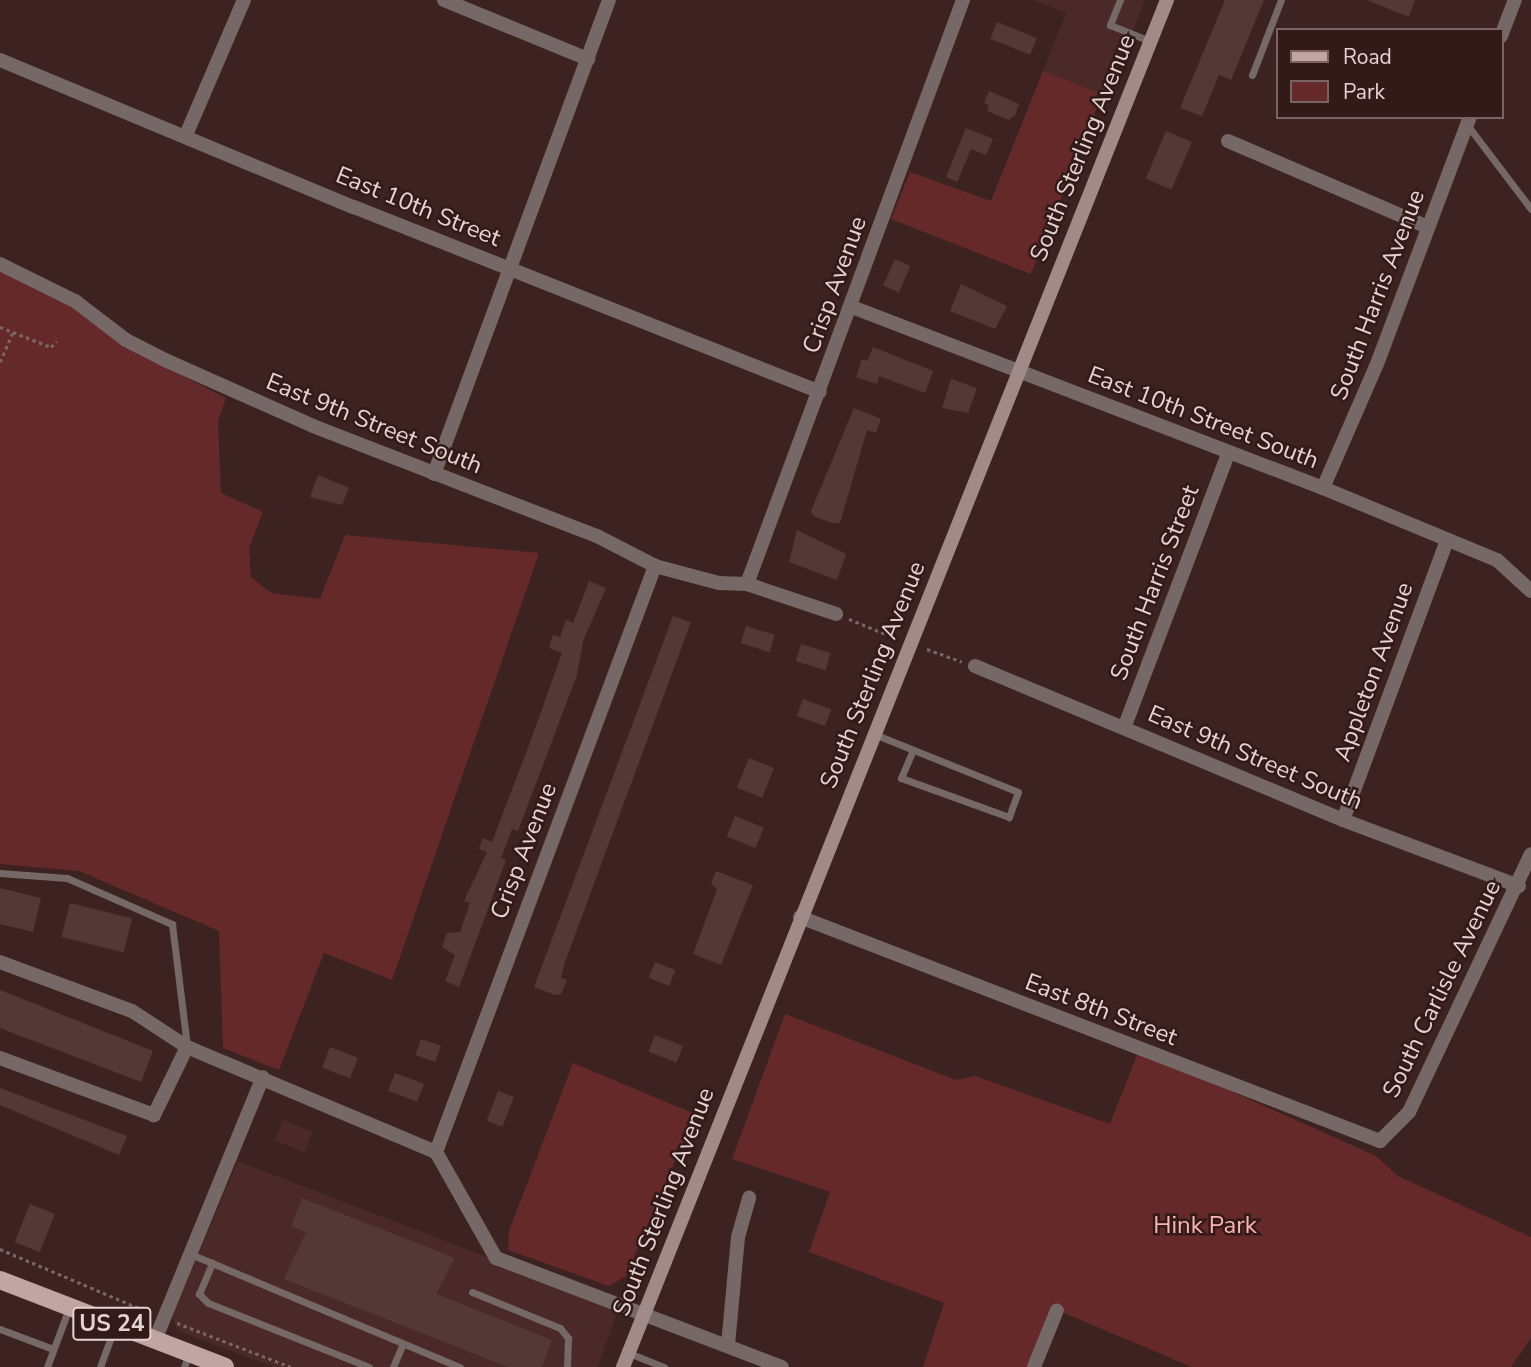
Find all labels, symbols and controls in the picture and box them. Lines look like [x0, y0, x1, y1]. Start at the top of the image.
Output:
legend [1276, 28, 1503, 119]
street label: South Sterling Avenue [1024, 30, 1142, 266]
text: Road [1343, 43, 1392, 71]
text: Park [1343, 78, 1385, 106]
street label: East 10th Street [331, 161, 505, 253]
street label: South Harris Avenue [1325, 186, 1431, 404]
street label: Crisp Avenue [797, 213, 873, 357]
street label: East 10th Street South [1084, 361, 1322, 475]
street label: East 9th Street South [262, 367, 486, 481]
street label: South Harris Street [1105, 481, 1205, 685]
street label: South Sterling Avenue [814, 557, 932, 793]
street label: Appleton Avenue [1328, 579, 1420, 765]
street label: East 9th Street South [1143, 700, 1367, 816]
street label: Crisp Avenue [485, 779, 563, 923]
street label: South Carlisle Avenue [1377, 875, 1507, 1103]
street label: East 8th Street [1021, 968, 1181, 1052]
street label: South Sterling Avenue [607, 1084, 721, 1320]
park label: Hink Park [1153, 1212, 1257, 1240]
road number: US 24 [72, 1304, 152, 1344]

